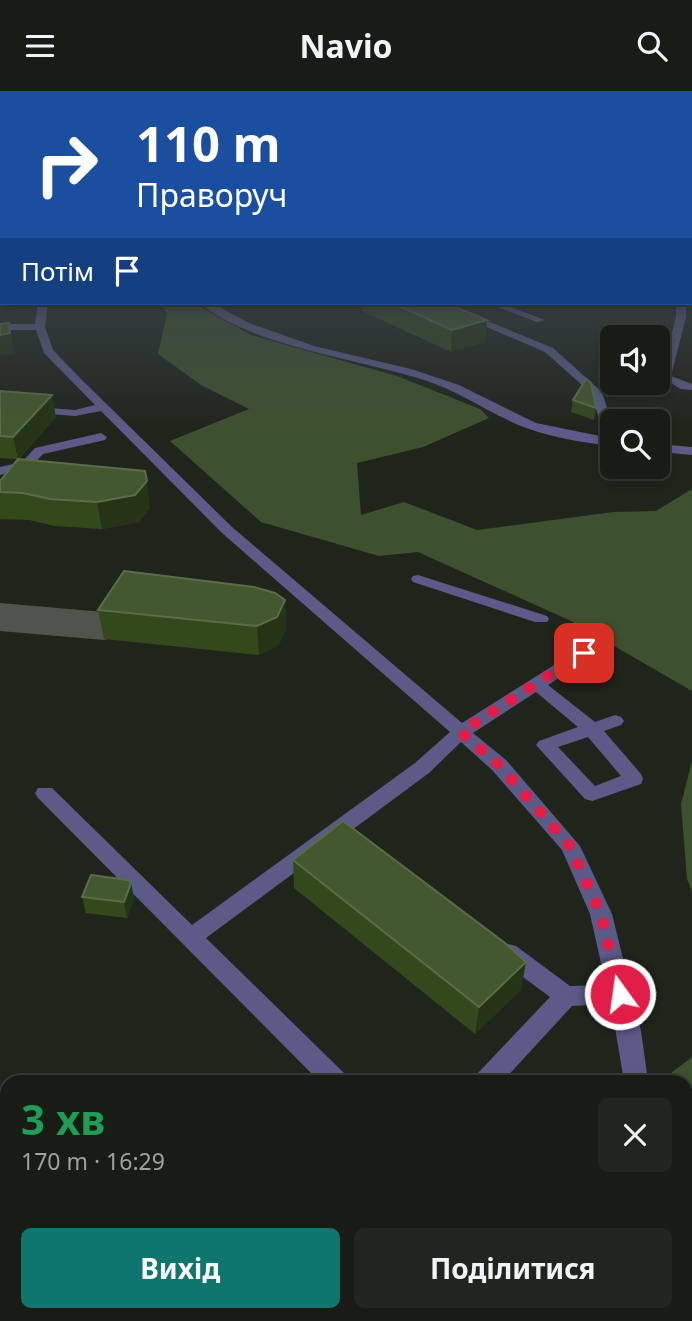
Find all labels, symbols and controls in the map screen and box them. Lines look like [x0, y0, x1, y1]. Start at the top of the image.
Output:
text: Navio [299, 24, 393, 67]
icon: menu [21, 27, 59, 65]
icon: search [633, 27, 671, 65]
text: 110 m [136, 110, 281, 176]
icon: right [21, 119, 112, 210]
text: Праворуч [136, 173, 287, 216]
icon: arrive [108, 252, 146, 290]
text: Потім [21, 253, 94, 289]
map controls [600, 325, 670, 479]
button: sound [600, 325, 670, 395]
button: search [600, 409, 670, 479]
pin [554, 623, 614, 683]
icon: arrive [565, 634, 603, 672]
position arrow [583, 957, 657, 1031]
text: 3 хв [21, 1090, 105, 1147]
button: close [598, 1098, 672, 1172]
text: 170 m · 16:29 [21, 1145, 165, 1177]
button: Вихід [21, 1228, 340, 1308]
button: Поділитися [354, 1228, 672, 1308]

